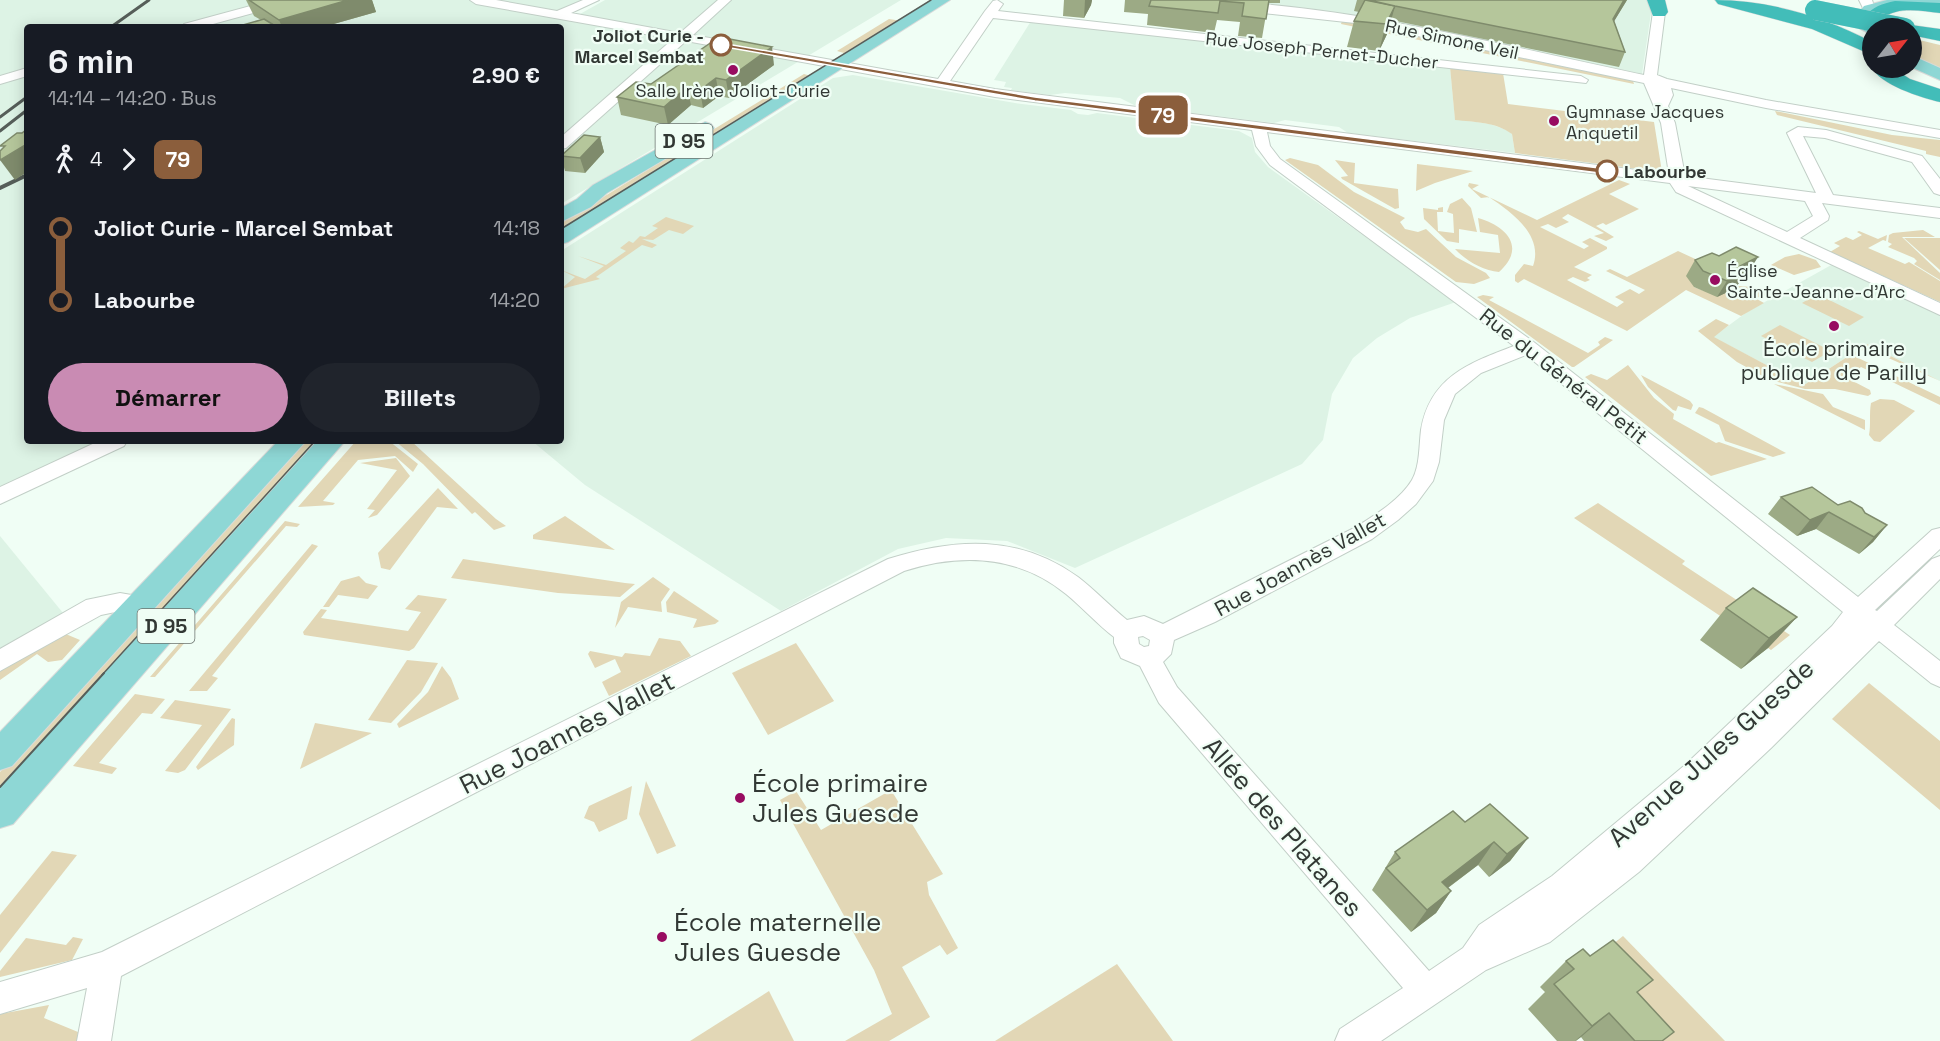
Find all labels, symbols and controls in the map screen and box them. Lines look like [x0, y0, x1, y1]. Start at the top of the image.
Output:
street label: Rue Simone Veil [1383, 14, 1521, 64]
north arrow [1862, 18, 1922, 78]
map controls [1862, 18, 1922, 78]
place label: Joliot Curie - Marcel Sembat [575, 24, 704, 68]
street label: Rue Joseph Pernet-Ducher [1204, 26, 1440, 74]
marker: Joliot Curie - Marcel Sembat [710, 34, 732, 56]
text: 6 min [48, 41, 134, 83]
text: 2.90 € [472, 61, 540, 89]
marker: Salle Irène Joliot-Curie [726, 63, 740, 77]
place label: Salle Irène Joliot-Curie [636, 79, 830, 102]
text: 14:14 – 14:20 · Bus [48, 85, 217, 111]
line badge: 79 [1136, 96, 1190, 134]
place label: Gymnase Jacques Anquetil [1566, 100, 1724, 144]
text: 79 [1151, 102, 1175, 129]
marker: Gymnase Jacques Anquetil [1547, 114, 1561, 128]
road number: D 95 [656, 124, 712, 158]
icon: walk [48, 143, 81, 176]
icon: forward [112, 143, 145, 176]
text: 4 [90, 146, 103, 172]
text: 79 [166, 146, 190, 173]
marker: Labourbe [1596, 160, 1618, 182]
place label: Labourbe [1624, 160, 1707, 183]
text: Joliot Curie - Marcel Sembat [94, 214, 393, 242]
text: 14:18 [493, 215, 540, 241]
place label: Église Sainte-Jeanne-d'Arc [1727, 259, 1906, 303]
marker: Église Sainte-Jeanne-d'Arc [1708, 273, 1722, 287]
text: Labourbe [94, 286, 195, 314]
text: 14:20 [489, 287, 540, 313]
street label: Rue du Général Petit [1474, 302, 1654, 450]
marker: École primaire publique de Parilly [1827, 319, 1841, 333]
place label: École primaire publique de Parilly [1741, 335, 1927, 386]
button: Démarrer [48, 363, 288, 432]
button: Billets [300, 363, 540, 432]
street label: Rue Joannès Vallet [1210, 506, 1390, 622]
road number: D 95 [138, 609, 195, 643]
street label: Avenue Jules Guesde [1601, 651, 1821, 855]
street label: Rue Joannès Vallet [454, 664, 680, 802]
street label: Allée des Platanes [1196, 730, 1370, 924]
place label: École primaire Jules Guesde [752, 766, 928, 830]
marker: École primaire Jules Guesde [733, 791, 747, 805]
place label: École maternelle Jules Guesde [674, 905, 881, 969]
marker: École maternelle Jules Guesde [655, 930, 669, 944]

